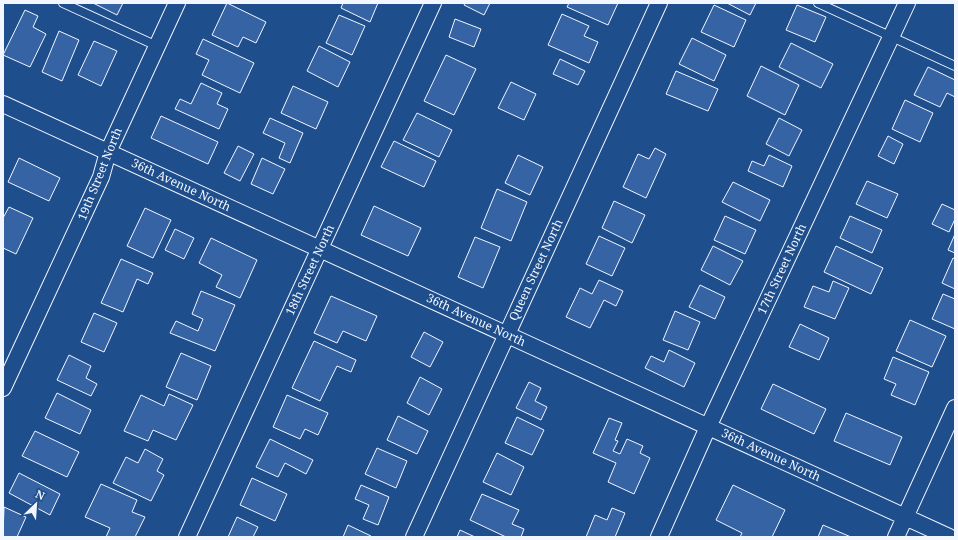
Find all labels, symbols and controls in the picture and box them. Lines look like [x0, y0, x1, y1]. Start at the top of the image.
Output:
street label: 19th Street North [73, 125, 126, 223]
street label: 36th Avenue North [129, 154, 234, 215]
street label: Queen Street North [505, 216, 567, 323]
street label: 17th Street North [753, 220, 810, 317]
street label: 18th Street North [281, 221, 338, 318]
street label: 36th Avenue North [424, 289, 529, 350]
street label: 36th Avenue North [719, 424, 824, 485]
north arrow [16, 484, 56, 524]
text: N [33, 486, 48, 503]

